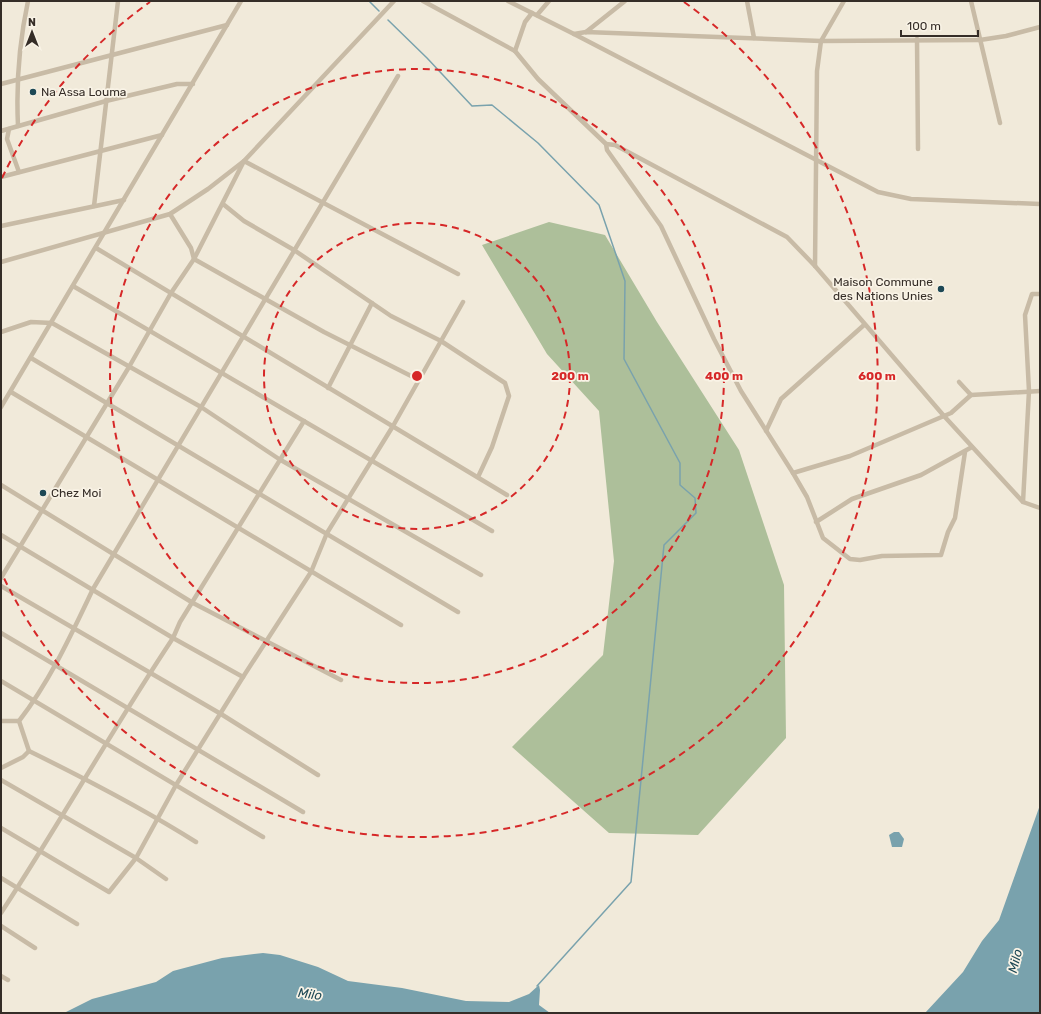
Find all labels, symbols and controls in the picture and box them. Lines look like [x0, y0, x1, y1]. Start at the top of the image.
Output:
north arrow [12, 12, 52, 52]
scale bar [901, 12, 978, 38]
text: N [28, 16, 36, 29]
text: 100 m [907, 19, 941, 33]
place label: Na Assa Louma [41, 85, 126, 99]
marker: Na Assa Louma [28, 87, 38, 97]
place label: Maison Commune des Nations Unies [833, 275, 933, 303]
marker: Maison Commune des Nations Unies [936, 284, 946, 294]
centre of rings [410, 369, 424, 383]
text: 200 m [551, 369, 589, 383]
text: 400 m [705, 369, 743, 383]
text: 600 m [858, 369, 896, 383]
place label: Chez Moi [51, 486, 101, 500]
marker: Chez Moi [38, 488, 48, 498]
water label: Milo [1005, 947, 1025, 975]
water label: Milo [297, 985, 323, 1003]

